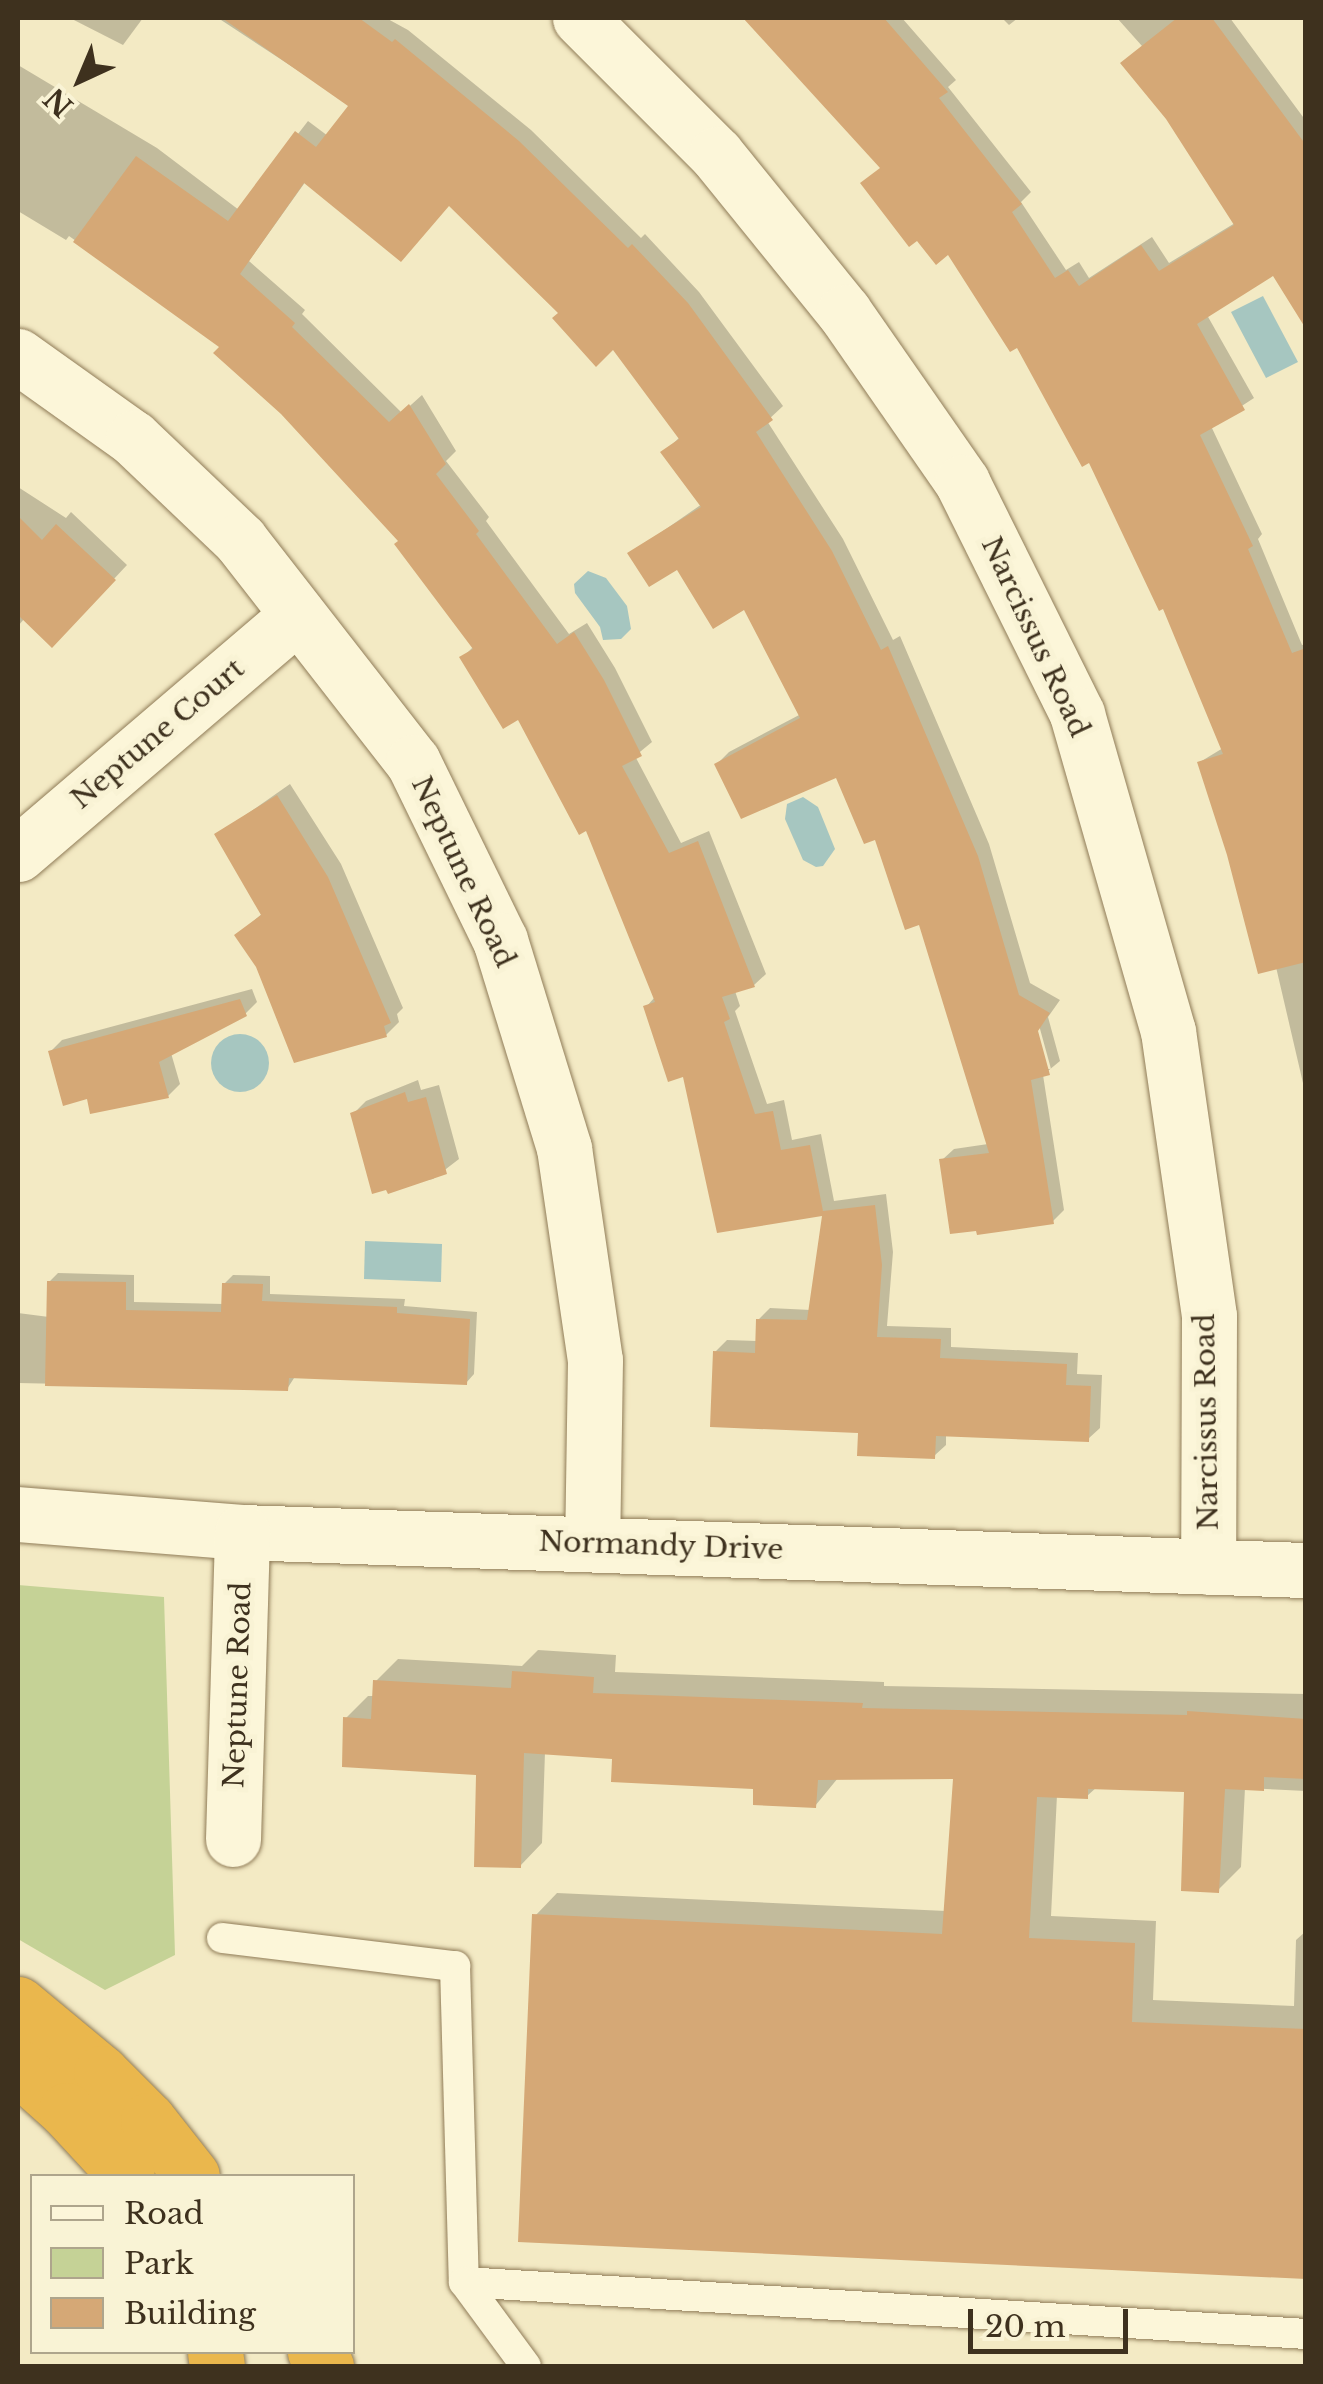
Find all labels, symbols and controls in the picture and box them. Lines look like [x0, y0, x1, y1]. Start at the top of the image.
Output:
north arrow [30, 30, 130, 130]
text: N [37, 80, 80, 124]
street label: Narcissus Road [974, 532, 1096, 742]
street label: Neptune Court [65, 652, 251, 816]
street label: Neptune Road [404, 771, 522, 973]
street label: Narcissus Road [1188, 1313, 1226, 1531]
street label: Normandy Drive [538, 1525, 784, 1567]
street label: Neptune Road [218, 1581, 258, 1789]
legend [30, 2174, 355, 2354]
text: Road [124, 2195, 204, 2232]
text: Park [124, 2245, 194, 2282]
scale bar [973, 2289, 1133, 2351]
text: Building [124, 2295, 256, 2332]
text: 20 m [985, 2308, 1066, 2345]

